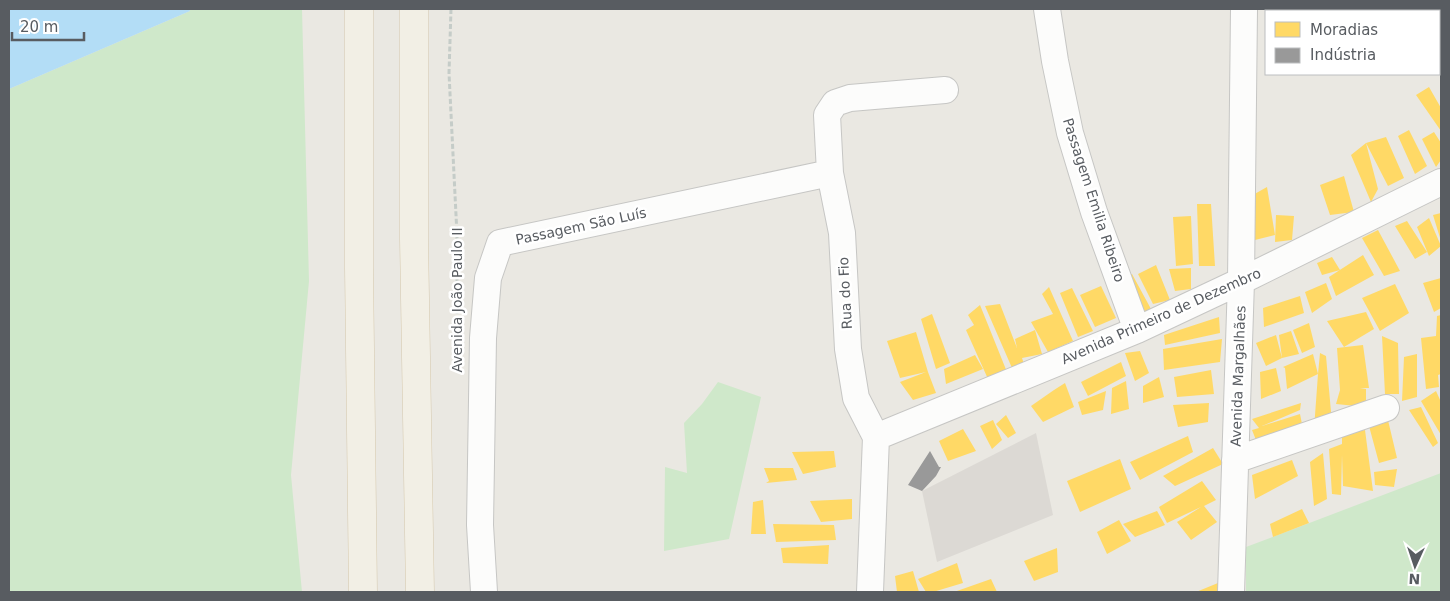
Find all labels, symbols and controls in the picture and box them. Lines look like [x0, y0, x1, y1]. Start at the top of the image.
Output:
scale bar [12, 10, 85, 42]
legend [1265, 10, 1440, 75]
text: 20 m [20, 18, 58, 36]
text: Moradias [1310, 21, 1378, 39]
text: Indústria [1310, 46, 1376, 64]
street label: Passagem Emilia Ribeiro [1060, 116, 1128, 284]
street label: Passagem São Luís [514, 204, 648, 248]
street label: Avenida João Paulo II [449, 227, 465, 373]
street label: Rua do Fio [835, 256, 855, 330]
street label: Avenida Primeiro de Dezembro [1059, 265, 1263, 367]
street label: Avenida Margalhães [1228, 305, 1248, 447]
north arrow [1390, 541, 1440, 591]
text: N [1408, 571, 1421, 587]

